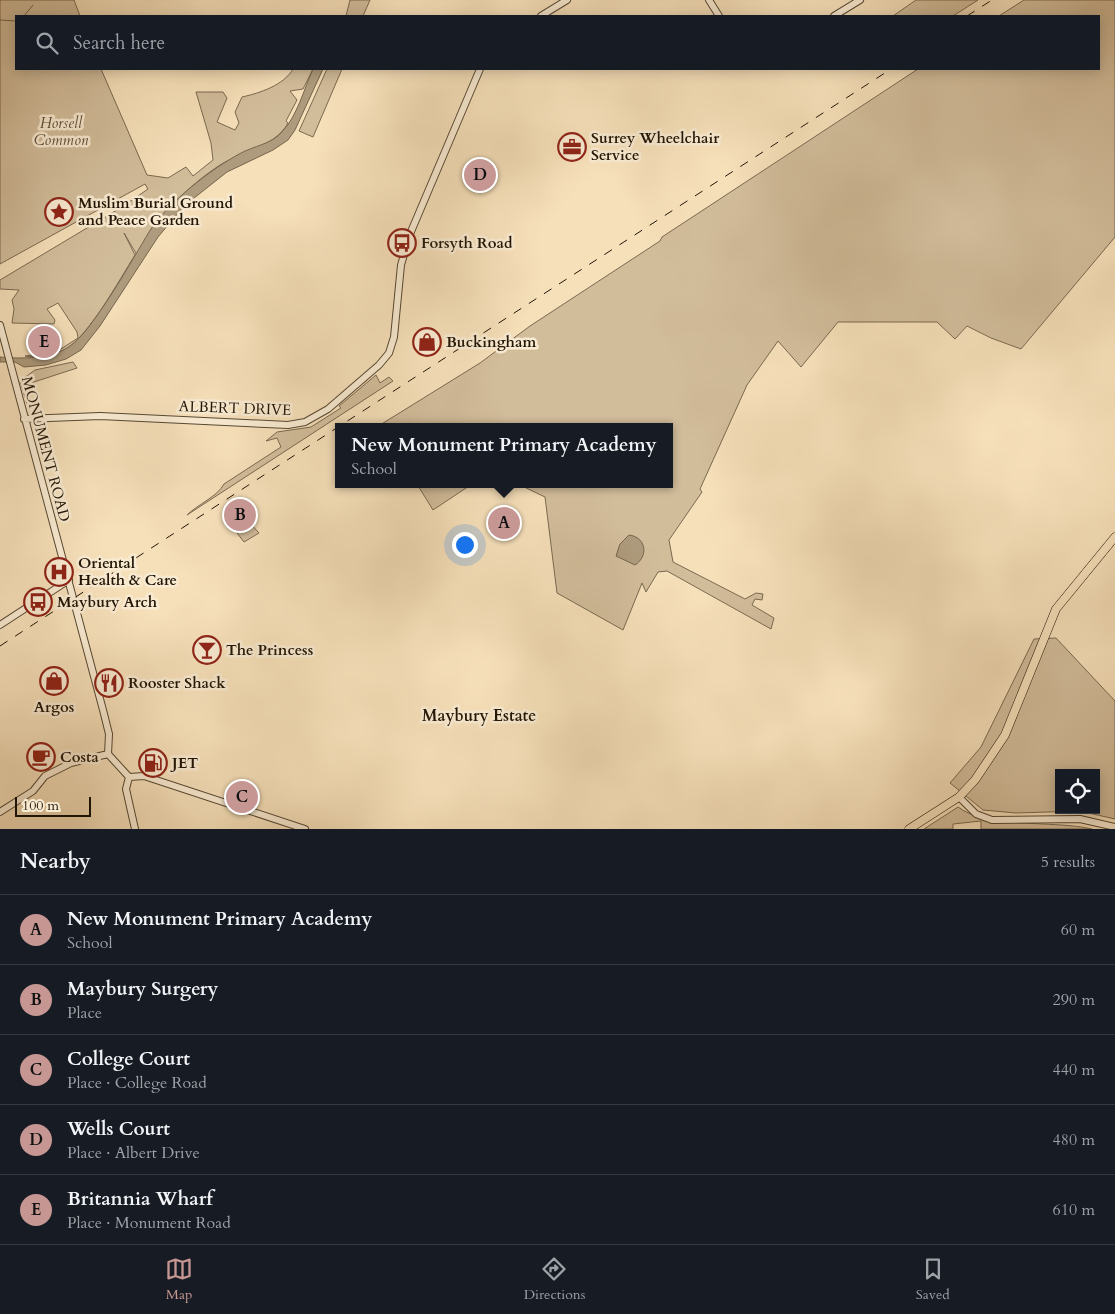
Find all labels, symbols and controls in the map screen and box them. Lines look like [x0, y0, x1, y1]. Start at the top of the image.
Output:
search box [15, 15, 1100, 70]
icon: search [33, 29, 61, 57]
text: Search here [73, 30, 165, 56]
park label: Horsell Common [34, 113, 89, 150]
place label: Surrey Wheelchair Service [591, 128, 720, 165]
office icon: Surrey Wheelchair Service [557, 132, 587, 162]
pin: D [464, 156, 496, 194]
place label: Muslim Burial Ground and Peace Garden [78, 193, 234, 230]
place icon: Muslim Burial Ground and Peace Garden [44, 197, 74, 227]
bus stop icon: Forsyth Road [387, 228, 417, 258]
place label: Forsyth Road [421, 233, 513, 253]
pin: E [28, 323, 60, 361]
shop icon: Buckingham [412, 327, 442, 357]
place label: Buckingham [446, 332, 536, 352]
street label: MONUMENT ROAD [17, 374, 75, 524]
street label: ALBERT DRIVE [178, 396, 292, 420]
popup [335, 423, 673, 488]
text: New Monument Primary Academy [351, 432, 657, 458]
text: School [351, 458, 397, 480]
pin: B [224, 496, 256, 534]
pin: A [488, 504, 520, 542]
your location [452, 532, 478, 558]
place label: Oriental Health & Care [78, 553, 177, 590]
hospital icon: Oriental Health & Care [44, 557, 74, 587]
bus stop icon: Maybury Arch [23, 587, 53, 617]
place label: Maybury Arch [57, 592, 158, 612]
bar icon: The Princess [192, 635, 222, 665]
place label: The Princess [226, 640, 313, 660]
shop icon: Argos [39, 666, 69, 696]
restaurant icon: Rooster Shack [94, 668, 124, 698]
place label: Rooster Shack [128, 673, 226, 693]
place label: Argos [34, 697, 74, 717]
district label: Maybury Estate [422, 705, 536, 727]
cafe icon: Costa [26, 742, 56, 772]
place label: Costa [60, 747, 99, 767]
fuel station icon: JET [138, 748, 168, 778]
place label: JET [170, 753, 198, 773]
map controls [1055, 769, 1100, 814]
button: locate [1055, 769, 1100, 814]
pin: C [226, 778, 258, 816]
scale bar [15, 794, 91, 817]
text: 100 m [22, 796, 59, 815]
text: Nearby [20, 847, 91, 876]
text: 5 results [1041, 851, 1095, 873]
text: New Monument Primary Academy [67, 906, 372, 932]
text: A [30, 919, 42, 941]
text: 60 m [1061, 919, 1095, 941]
text: School [67, 932, 112, 954]
text: Maybury Surgery [67, 976, 218, 1002]
text: B [30, 989, 42, 1011]
text: 290 m [1053, 989, 1095, 1011]
text: Place [67, 1002, 102, 1024]
text: College Court [67, 1046, 190, 1072]
text: C [30, 1059, 42, 1081]
text: 440 m [1053, 1059, 1095, 1081]
text: Place · College Road [67, 1072, 207, 1094]
text: Wells Court [67, 1116, 170, 1142]
text: D [29, 1129, 43, 1151]
text: 480 m [1053, 1129, 1095, 1151]
text: Place · Albert Drive [67, 1142, 200, 1164]
text: Britannia Wharf [67, 1186, 213, 1212]
text: E [31, 1199, 41, 1221]
text: 610 m [1053, 1199, 1095, 1221]
text: Place · Monument Road [67, 1212, 231, 1234]
tab: Map [165, 1255, 193, 1304]
tab: Directions [524, 1255, 585, 1304]
tab: Saved [916, 1255, 950, 1304]

